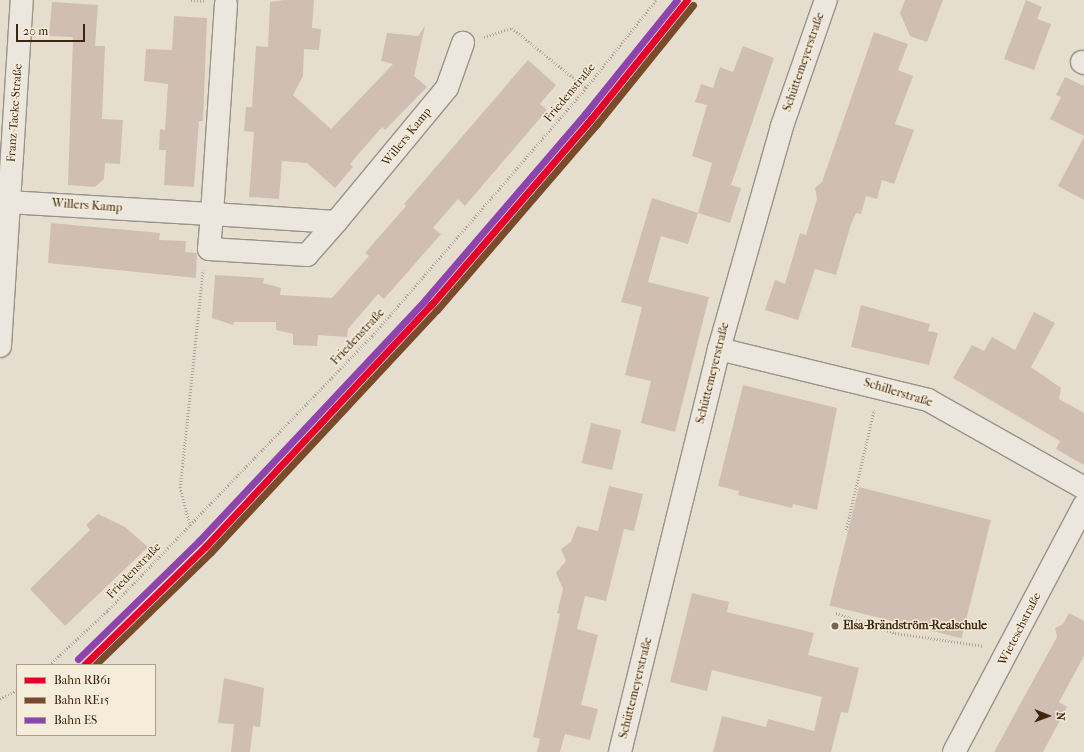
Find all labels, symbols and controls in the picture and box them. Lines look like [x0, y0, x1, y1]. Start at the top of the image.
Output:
street label: Schüttemeyerstraße [780, 10, 828, 114]
scale bar [18, 16, 87, 42]
text: 20 m [23, 24, 48, 38]
street label: Friedenstraße [541, 61, 599, 125]
street label: Franz-Tacke-Straße [4, 63, 26, 163]
street label: Willers Kamp [379, 105, 435, 169]
street label: Willers Kamp [51, 196, 123, 216]
street label: Friedenstraße [328, 306, 388, 368]
street label: Schüttemeyerstraße [693, 321, 733, 425]
street label: Schillerstraße [862, 376, 934, 410]
street label: Friedenstraße [104, 540, 164, 602]
street label: Wieteschstraße [996, 590, 1044, 668]
place label: Elsa-Brändström-Realschule [843, 619, 987, 633]
marker: Elsa-Brändström-Realschule [830, 621, 840, 631]
street label: Schüttemeyerstraße [616, 636, 656, 740]
legend [16, 664, 156, 736]
text: Bahn RB61 [54, 673, 111, 687]
text: Bahn RE15 [54, 693, 109, 707]
north arrow [1028, 696, 1068, 736]
text: N [1054, 712, 1067, 721]
text: Bahn ES [54, 713, 97, 727]

